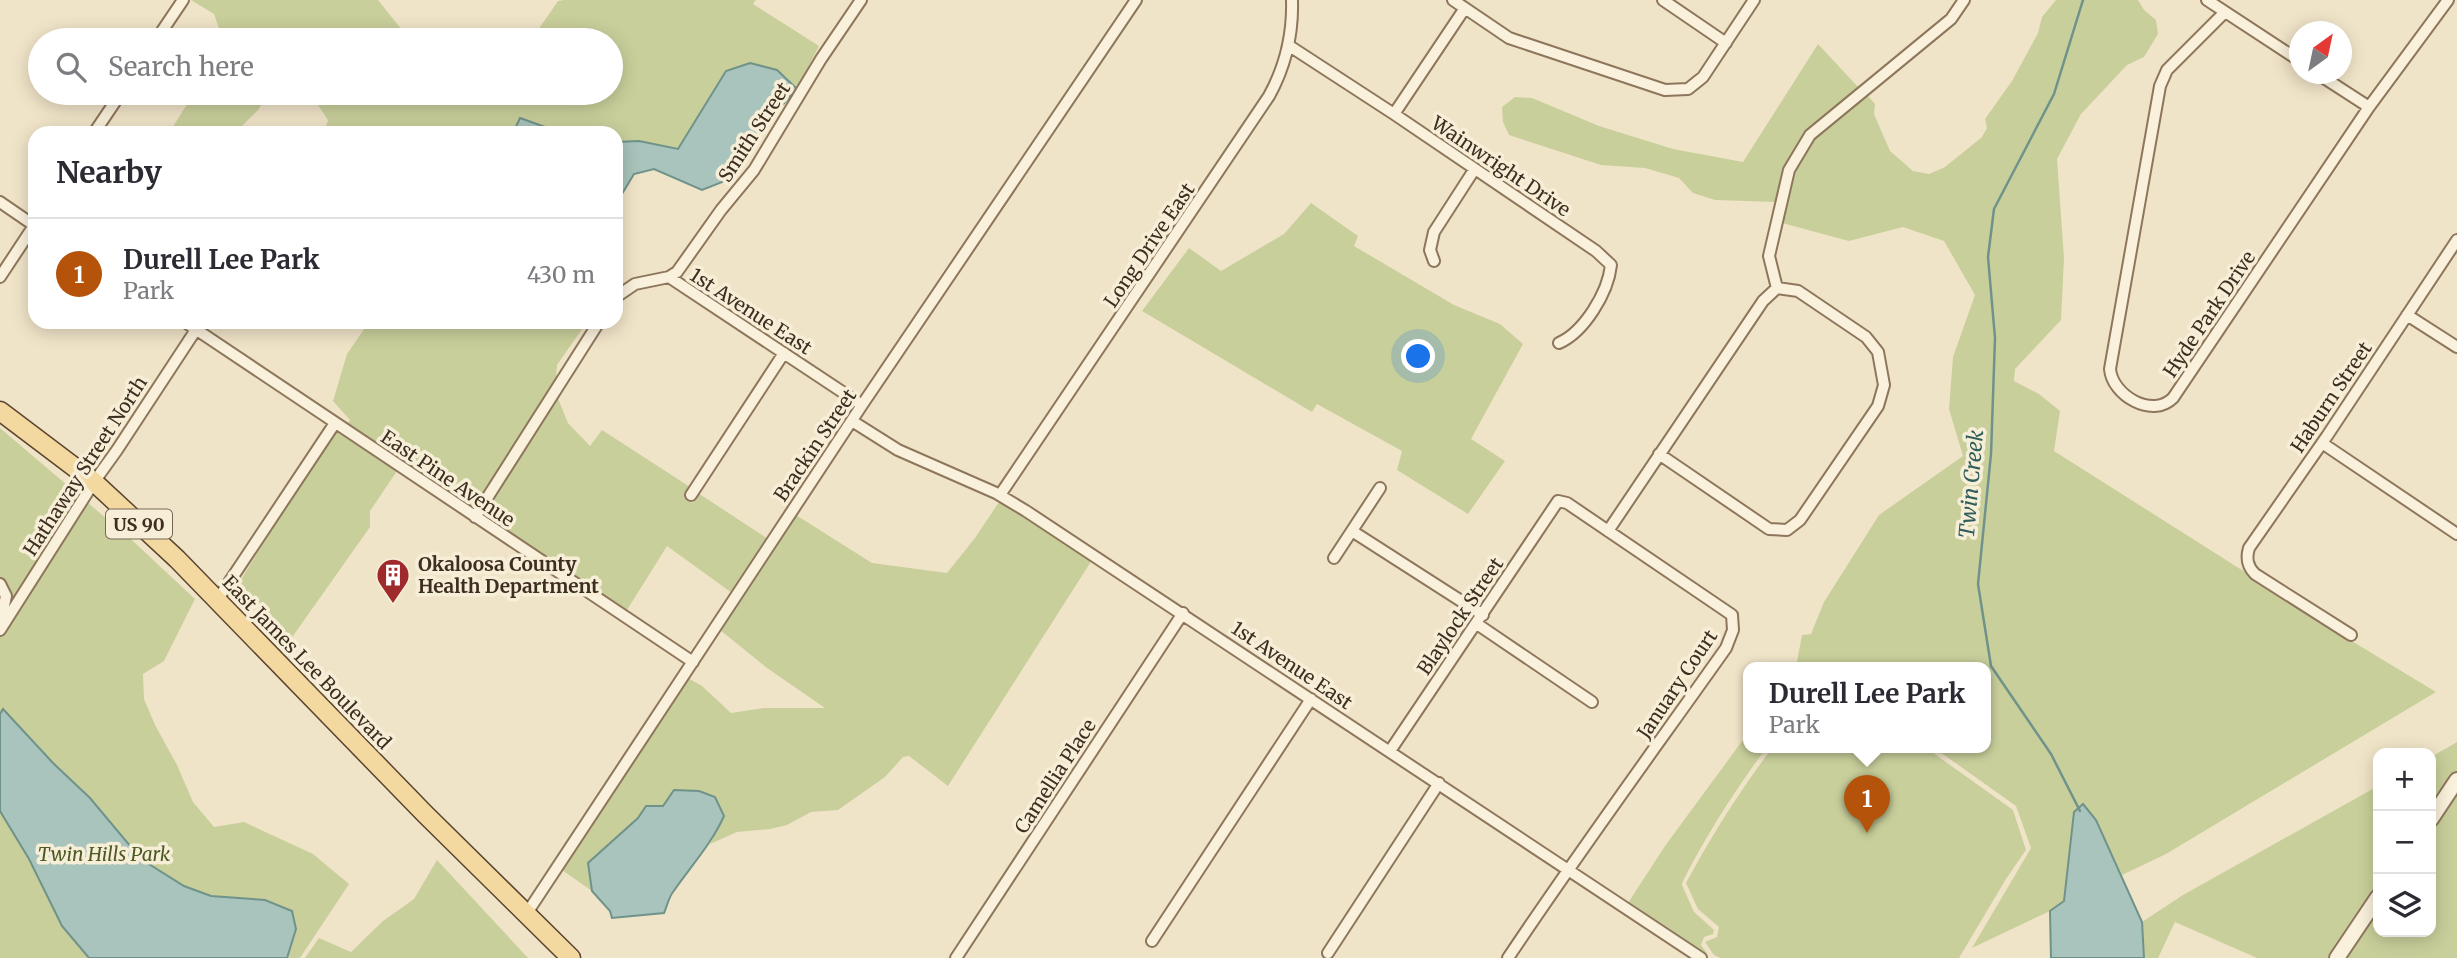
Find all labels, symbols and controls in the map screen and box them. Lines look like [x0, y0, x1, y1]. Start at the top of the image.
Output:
north arrow [2289, 21, 2352, 84]
search box [28, 28, 623, 105]
icon: search [52, 48, 90, 86]
text: Search here [108, 50, 254, 83]
street label: Smith Street [713, 77, 796, 187]
street label: Wainwright Drive [1426, 110, 1575, 221]
text: Nearby [56, 153, 162, 191]
street label: Long Drive East [1099, 178, 1200, 312]
text: Durell Lee Park [123, 243, 320, 276]
street label: Hyde Park Drive [2158, 246, 2260, 382]
text: 1 [74, 260, 84, 289]
text: 430 m [527, 260, 595, 289]
street label: 1st Avenue East [685, 263, 817, 360]
text: Park [123, 276, 174, 305]
street label: Haburn Street [2285, 337, 2377, 457]
your location [1401, 339, 1435, 373]
street label: Hathaway Street North [18, 371, 152, 560]
street label: Brackin Street [769, 384, 862, 506]
street label: East Pine Avenue [377, 424, 520, 532]
water label: Twin Creek [1953, 428, 1989, 539]
road number: US 90 [106, 510, 172, 538]
place label: Okaloosa County Health Department [418, 552, 599, 598]
street label: Blaylock Street [1412, 552, 1508, 679]
building icon: Okaloosa County Health Department [374, 556, 412, 605]
street label: East James Lee Boulevard [218, 570, 396, 754]
street label: 1st Avenue East [1227, 616, 1357, 715]
street label: January Court [1631, 624, 1723, 744]
popup [1743, 662, 1991, 753]
text: Durell Lee Park [1769, 677, 1965, 710]
text: Park [1769, 710, 1820, 739]
street label: Camellia Place [1009, 714, 1101, 838]
map controls [2373, 748, 2436, 937]
button: + [2373, 748, 2436, 811]
pin: 1 [1844, 775, 1890, 833]
button: − [2373, 811, 2436, 874]
park label: Twin Hills Park [38, 842, 171, 866]
button: layers [2373, 874, 2436, 937]

